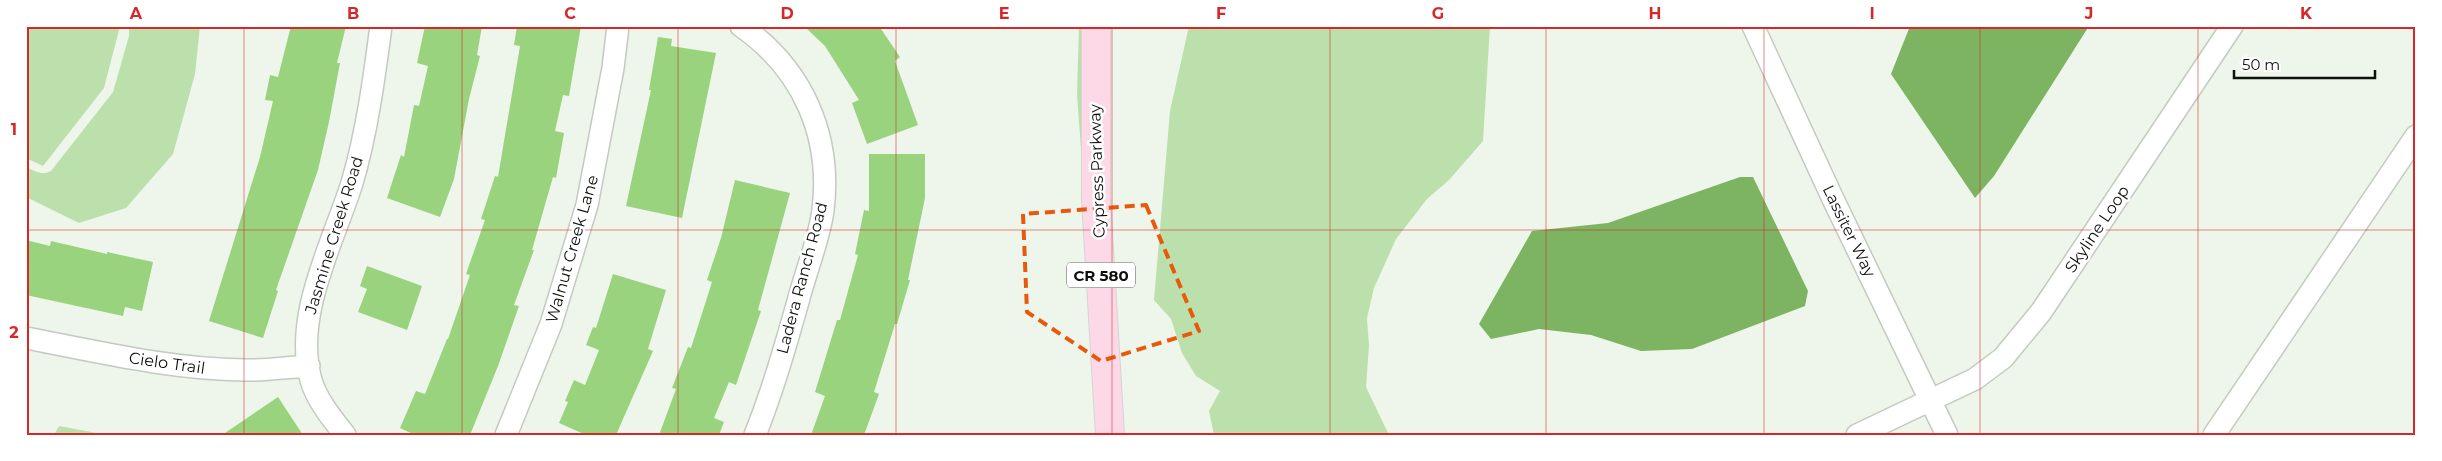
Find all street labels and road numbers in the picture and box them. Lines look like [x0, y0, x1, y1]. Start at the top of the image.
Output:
street label: Cypress Parkway [1085, 103, 1109, 238]
street label: Jasmine Creek Road [301, 154, 367, 317]
street label: Walnut Creek Lane [542, 173, 602, 325]
street label: Lassiter Way [1819, 182, 1880, 280]
street label: Skyline Loop [2061, 182, 2133, 276]
street label: Ladera Ranch Road [773, 200, 831, 356]
road number: CR 580 [1067, 262, 1135, 288]
street label: Cielo Trail [128, 348, 206, 378]

